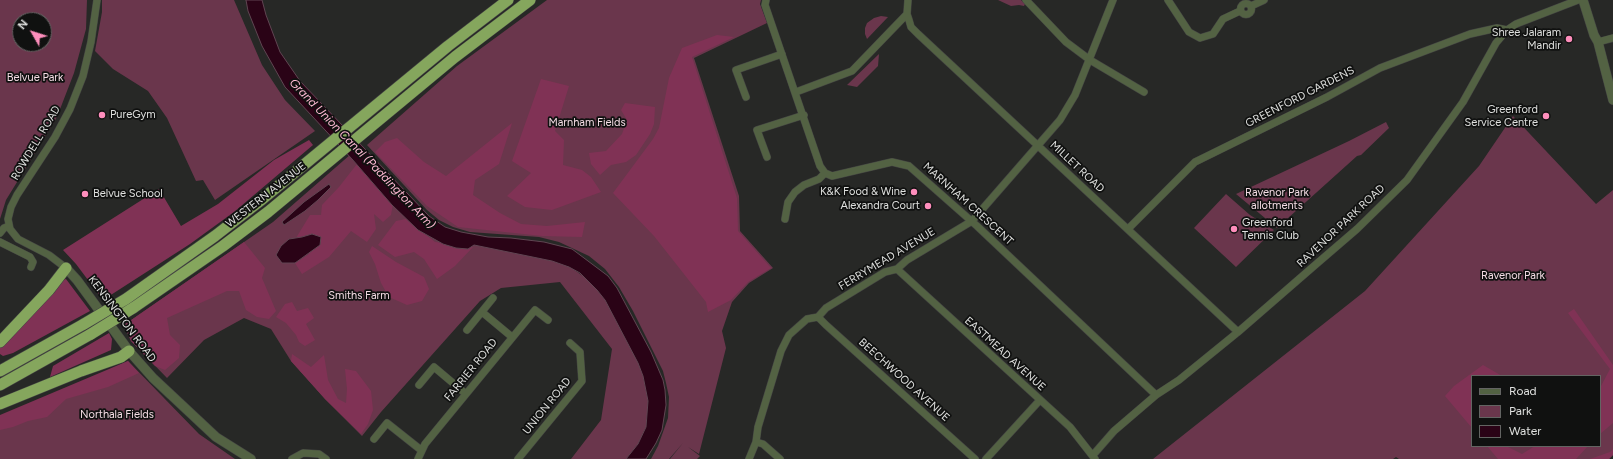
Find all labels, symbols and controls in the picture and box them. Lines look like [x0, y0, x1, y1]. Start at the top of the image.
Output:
north arrow [12, 12, 52, 52]
text: N [15, 17, 31, 32]
place label: Shree Jalaram Mandir [1492, 26, 1561, 52]
marker: Shree Jalaram Mandir [1564, 34, 1574, 44]
street label: GREENFORD GARDENS [1243, 64, 1357, 130]
park label: Belvue Park [7, 71, 63, 85]
water label: Grand Union Canal (Paddington Arm) [286, 76, 438, 232]
street label: ROWDELL ROAD [9, 103, 63, 183]
place label: Greenford Service Centre [1465, 103, 1538, 129]
place label: PureGym [110, 108, 156, 122]
marker: PureGym [97, 110, 107, 120]
marker: Greenford Service Centre [1541, 111, 1551, 121]
park label: Marnham Fields [548, 116, 626, 130]
street label: MILLET ROAD [1047, 138, 1107, 196]
street label: WESTERN AVENUE [223, 159, 309, 231]
street label: MARNHAM CRESCENT [920, 160, 1016, 248]
street label: RAVENOR PARK ROAD [1294, 182, 1388, 270]
place label: K&K Food & Wine [820, 185, 906, 199]
park label: Ravenor Park allotments [1245, 186, 1309, 212]
place label: Belvue School [93, 187, 163, 201]
marker: K&K Food & Wine [909, 187, 919, 197]
marker: Belvue School [80, 189, 90, 199]
place label: Alexandra Court [840, 199, 920, 213]
marker: Alexandra Court [923, 201, 933, 211]
place label: Greenford Tennis Club [1242, 216, 1299, 242]
marker: Greenford Tennis Club [1229, 224, 1239, 234]
street label: FERRYMEAD AVENUE [836, 225, 938, 293]
park label: Ravenor Park [1481, 269, 1545, 283]
street label: KENSINGTON ROAD [85, 273, 159, 365]
park label: Smiths Farm [328, 289, 390, 303]
street label: EASTMEAD AVENUE [962, 314, 1048, 394]
street label: FARRIER ROAD [442, 336, 500, 404]
street label: BEECHWOOD AVENUE [856, 336, 952, 424]
street label: UNION ROAD [520, 375, 574, 437]
legend [1471, 375, 1601, 447]
text: Road [1509, 384, 1537, 398]
text: Park [1509, 404, 1532, 418]
park label: Northala Fields [80, 408, 154, 422]
text: Water [1509, 424, 1541, 438]

